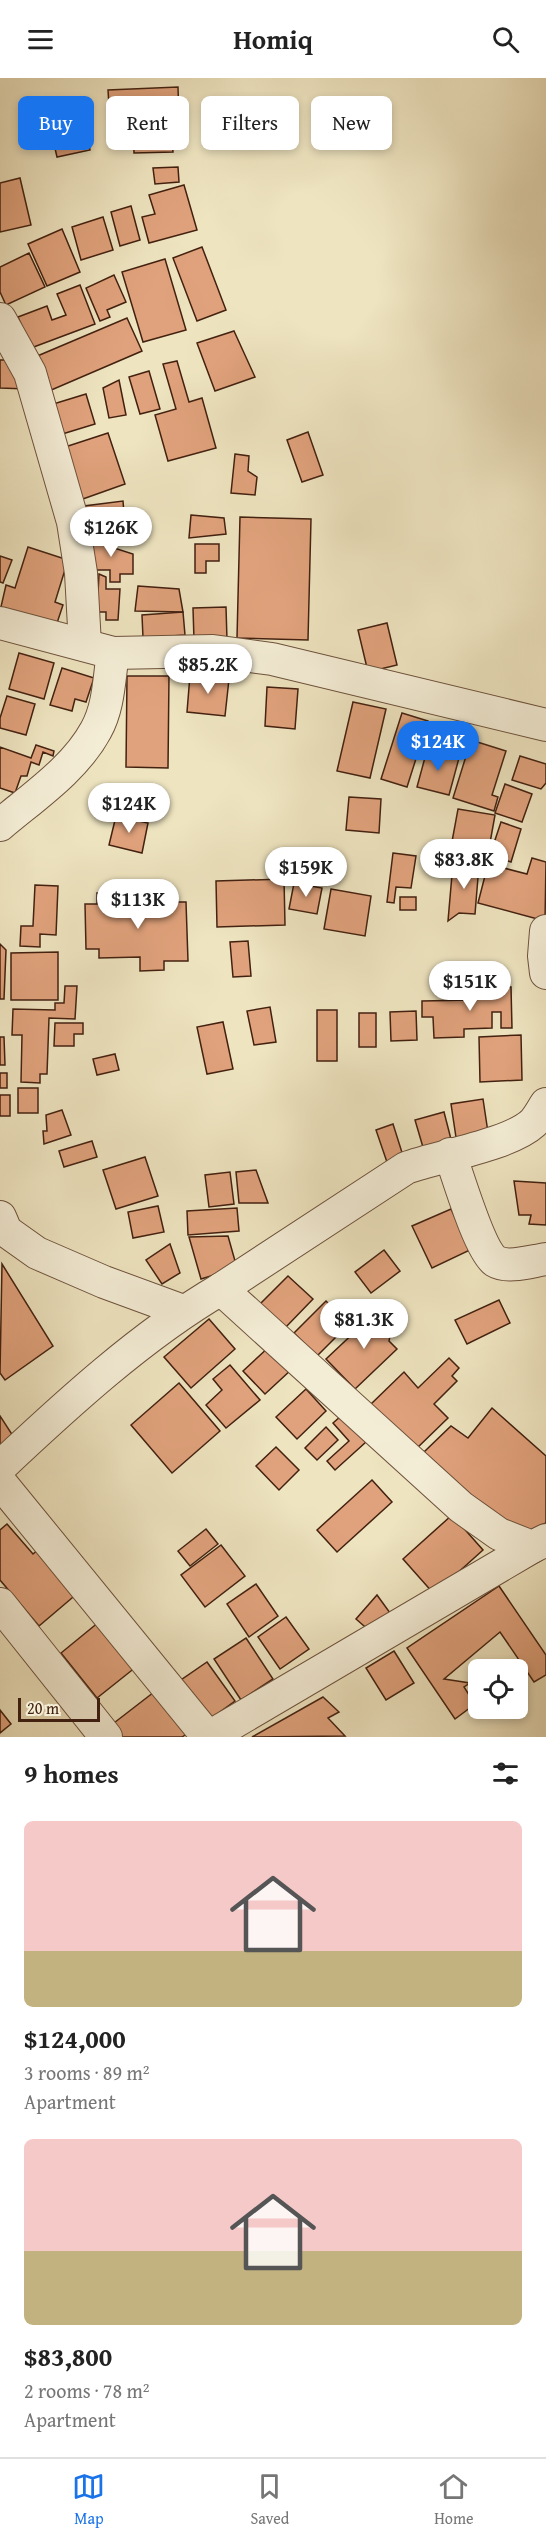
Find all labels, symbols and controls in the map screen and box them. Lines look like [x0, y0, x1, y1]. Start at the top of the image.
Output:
text: Homiq [233, 19, 313, 59]
icon: menu [24, 23, 57, 56]
icon: search [489, 23, 522, 56]
chip: Buy [18, 96, 94, 150]
chip: Rent [106, 96, 189, 150]
chip: Filters [201, 96, 299, 150]
chip: New [311, 96, 392, 150]
pin: $126K [69, 507, 153, 558]
text: $126K [84, 512, 138, 541]
pin: $85.2K [159, 644, 257, 695]
text: $85.2K [178, 649, 238, 678]
pin: $124K [396, 721, 480, 772]
text: $124K [411, 726, 465, 755]
pin: $124K [87, 783, 171, 834]
text: $124K [102, 788, 156, 817]
pin: $83.8K [415, 839, 513, 890]
text: $83.8K [434, 844, 494, 873]
pin: $159K [264, 847, 348, 898]
text: $159K [279, 852, 333, 881]
pin: $113K [96, 879, 180, 930]
text: $113K [111, 884, 165, 913]
pin: $151K [428, 961, 512, 1012]
text: $151K [443, 966, 497, 995]
pin: $81.3K [315, 1299, 413, 1350]
text: $81.3K [334, 1304, 394, 1333]
map controls [468, 1659, 528, 1719]
button: locate [468, 1659, 528, 1719]
scale bar [18, 1695, 100, 1722]
text: 20 m [27, 1696, 59, 1720]
text: 9 homes [24, 1754, 119, 1793]
icon: filters [489, 1757, 522, 1790]
icon: home [219, 1860, 327, 1968]
text: $124,000 [24, 2019, 126, 2058]
text: 3 rooms · 89 m² [24, 2058, 150, 2087]
text: Apartment [24, 2087, 116, 2116]
icon: home [219, 2178, 327, 2286]
text: $83,800 [24, 2337, 112, 2376]
text: 2 rooms · 78 m² [24, 2376, 150, 2405]
text: Apartment [24, 2405, 116, 2434]
tab: Map [72, 2470, 105, 2530]
tab: Saved [250, 2470, 289, 2530]
tab: Home [434, 2470, 474, 2530]

